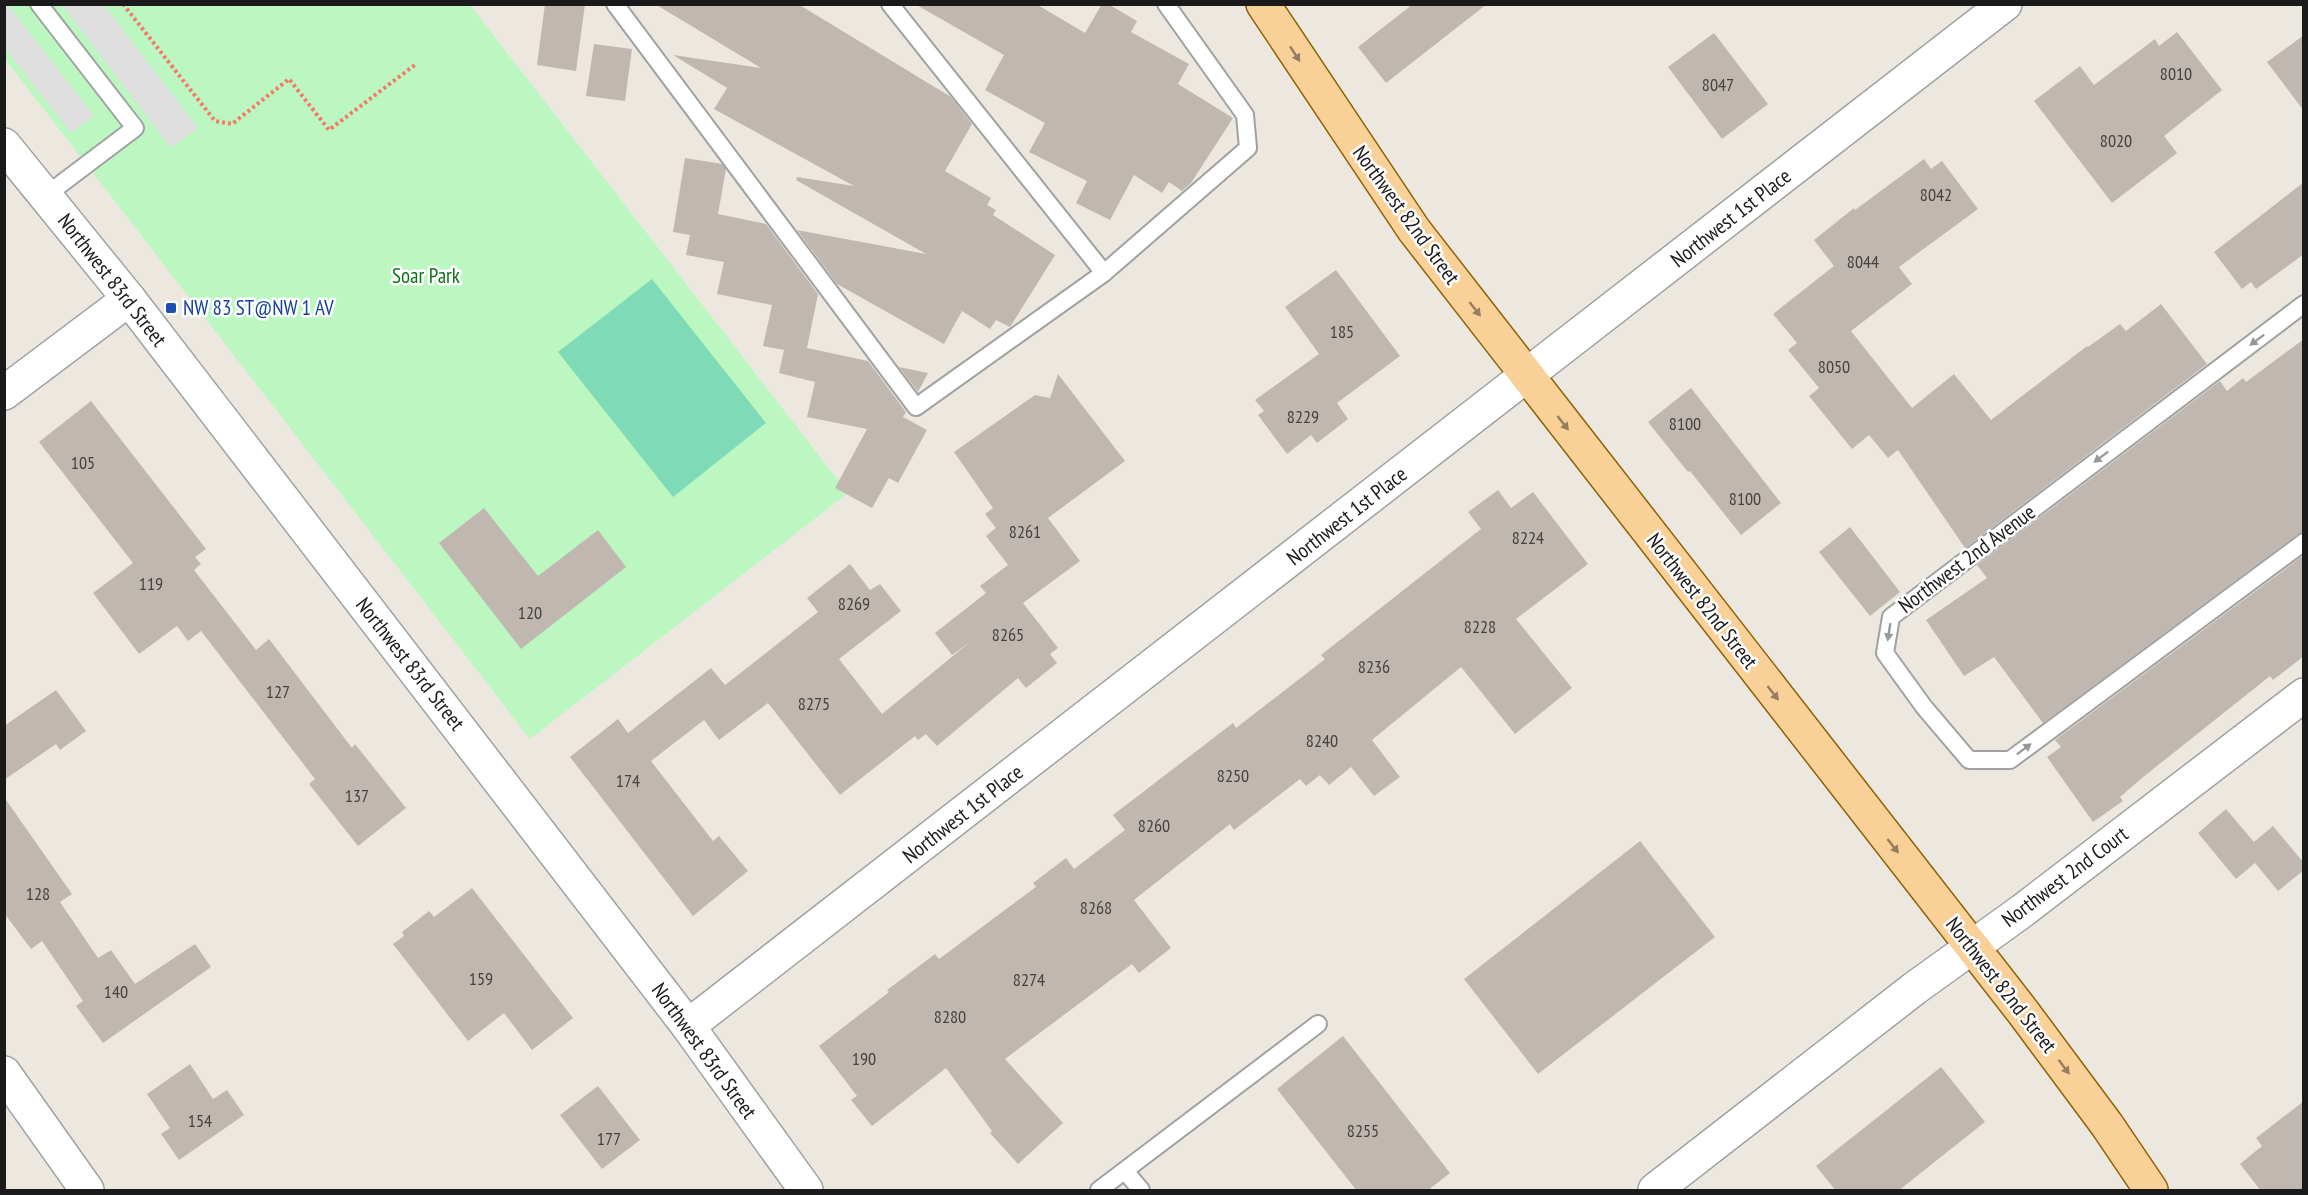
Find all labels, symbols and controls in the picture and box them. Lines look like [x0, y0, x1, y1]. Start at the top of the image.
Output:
one-way arrow [1289, 45, 1301, 61]
house number: 8010 [2160, 62, 2192, 85]
house number: 8047 [1702, 73, 1734, 96]
house number: 8020 [2100, 129, 2132, 152]
street label: Northwest 82nd Street [1347, 140, 1466, 290]
street label: Northwest 1st Place [1665, 162, 1796, 273]
house number: 8042 [1920, 183, 1952, 206]
street label: Northwest 83rd Street [52, 208, 173, 352]
house number: 8044 [1847, 250, 1879, 273]
park label: Soar Park [392, 262, 460, 289]
place label: NW 83 ST@NW 1 AV [183, 294, 334, 321]
marker: NW 83 ST@NW 1 AV [164, 301, 178, 315]
one-way arrow [1469, 301, 1481, 317]
house number: 185 [1330, 320, 1354, 343]
one-way arrow [2249, 333, 2264, 345]
house number: 8050 [1818, 355, 1850, 378]
house number: 8229 [1287, 405, 1319, 428]
house number: 8100 [1669, 412, 1701, 435]
one-way arrow [1556, 415, 1569, 431]
house number: 105 [71, 451, 95, 474]
one-way arrow [2094, 451, 2109, 463]
street label: Northwest 1st Place [1281, 460, 1412, 571]
house number: 8100 [1729, 487, 1761, 510]
street label: Northwest 2nd Avenue [1893, 498, 2041, 619]
house number: 8261 [1009, 520, 1041, 543]
house number: 8224 [1512, 526, 1544, 549]
street label: Northwest 82nd Street [1641, 527, 1764, 674]
house number: 119 [139, 572, 163, 595]
street label: Northwest 83rd Street [350, 592, 471, 736]
house number: 8269 [838, 592, 870, 615]
house number: 120 [518, 601, 542, 624]
house number: 8228 [1464, 615, 1496, 638]
one-way arrow [1884, 622, 1893, 641]
house number: 8265 [992, 623, 1024, 646]
house number: 8236 [1358, 655, 1390, 678]
house number: 127 [266, 680, 290, 703]
one-way arrow [1767, 685, 1779, 700]
house number: 8275 [798, 692, 830, 715]
house number: 8240 [1306, 729, 1338, 752]
one-way arrow [2015, 743, 2031, 755]
street label: Northwest 1st Place [897, 758, 1028, 869]
house number: 8250 [1217, 764, 1249, 787]
house number: 174 [616, 769, 640, 792]
house number: 137 [345, 784, 369, 807]
house number: 8260 [1138, 814, 1170, 837]
street label: Northwest 2nd Court [1996, 820, 2133, 933]
one-way arrow [1887, 838, 1899, 854]
house number: 128 [26, 882, 50, 905]
house number: 8268 [1080, 896, 1112, 919]
street label: Northwest 82nd Street [1940, 911, 2063, 1058]
house number: 159 [469, 967, 493, 990]
house number: 8274 [1013, 968, 1045, 991]
street label: Northwest 83rd Street [646, 977, 763, 1124]
house number: 140 [104, 980, 128, 1003]
house number: 8280 [934, 1005, 966, 1028]
house number: 190 [852, 1047, 876, 1070]
one-way arrow [2058, 1058, 2070, 1074]
house number: 154 [188, 1109, 212, 1132]
house number: 8255 [1347, 1119, 1379, 1142]
house number: 177 [597, 1127, 621, 1150]

